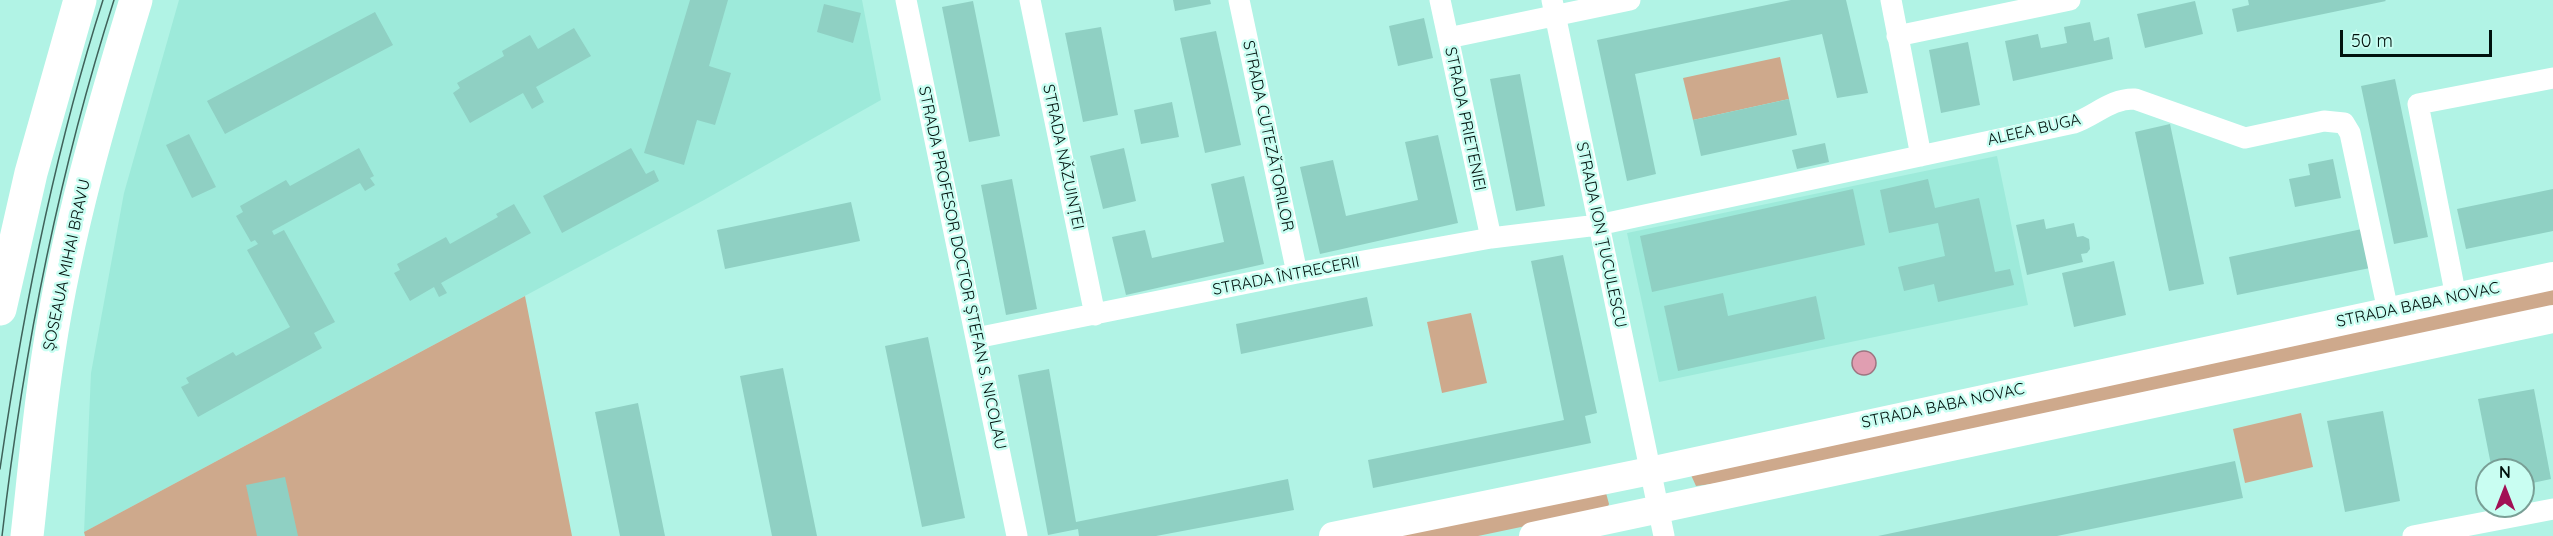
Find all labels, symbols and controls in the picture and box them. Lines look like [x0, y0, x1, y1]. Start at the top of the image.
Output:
scale bar [2343, 18, 2494, 56]
text: 50 m [2351, 29, 2393, 52]
street label: STRADA CUTEZĂTORILOR [1238, 39, 1298, 233]
street label: STRADA PRIETENIEI [1440, 45, 1490, 193]
street label: STRADA NĂZUINȚEI [1038, 83, 1088, 231]
street label: STRADA PROFESOR DOCTOR ȘTEFAN S. NICOLAU [914, 85, 1010, 451]
street label: ALEEA BUGA [1986, 110, 2082, 150]
street label: STRADA ION ȚUCULESCU [1572, 140, 1630, 330]
street label: ȘOSEAUA MIHAI BRAVU [39, 177, 95, 353]
street label: STRADA ÎNTRECERII [1211, 252, 1361, 300]
street label: STRADA BABA NOVAC [2335, 278, 2501, 332]
street label: STRADA BABA NOVAC [1860, 379, 2026, 433]
north arrow [2475, 458, 2535, 518]
text: N [2499, 462, 2511, 482]

